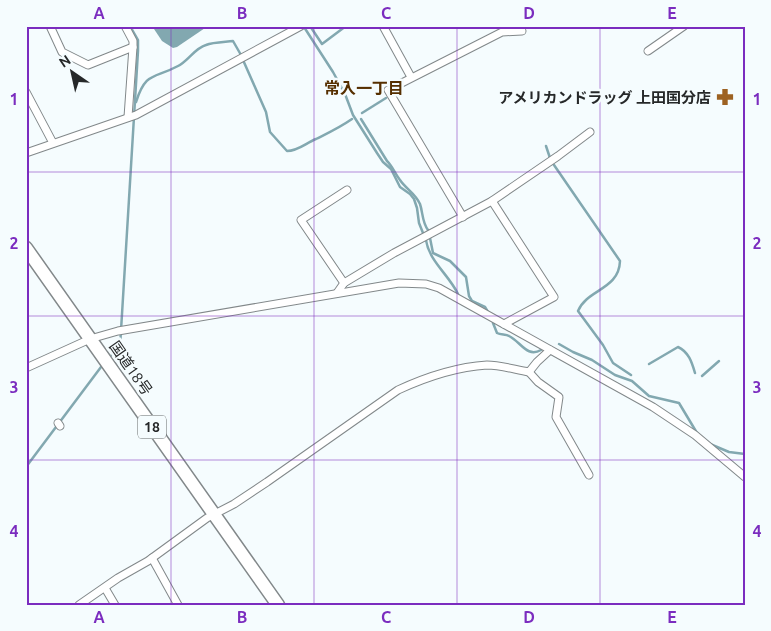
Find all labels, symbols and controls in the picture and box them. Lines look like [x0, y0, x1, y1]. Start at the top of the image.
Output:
text: A [93, 4, 105, 22]
text: B [237, 4, 247, 22]
text: C [381, 4, 391, 22]
text: D [523, 4, 535, 22]
text: E [667, 4, 677, 22]
north arrow [48, 48, 98, 98]
text: N [56, 52, 74, 71]
district label: 常入一丁目 [324, 79, 404, 97]
pharmacy icon: アメリカンドラッグ 上田国分店 [715, 87, 735, 107]
place label: アメリカンドラッグ 上田国分店 [498, 89, 711, 106]
text: 1 [9, 90, 19, 108]
text: 1 [752, 90, 762, 108]
text: 2 [9, 234, 19, 252]
text: 2 [752, 234, 762, 252]
street label: 国道18号 [106, 338, 156, 398]
text: 3 [9, 378, 19, 396]
text: 3 [752, 378, 762, 396]
road number: 18 [138, 416, 166, 438]
text: 4 [9, 522, 19, 540]
text: 4 [752, 522, 762, 540]
text: A [93, 608, 105, 626]
text: B [237, 608, 247, 626]
text: C [381, 608, 391, 626]
text: D [523, 608, 535, 626]
text: E [667, 608, 677, 626]

